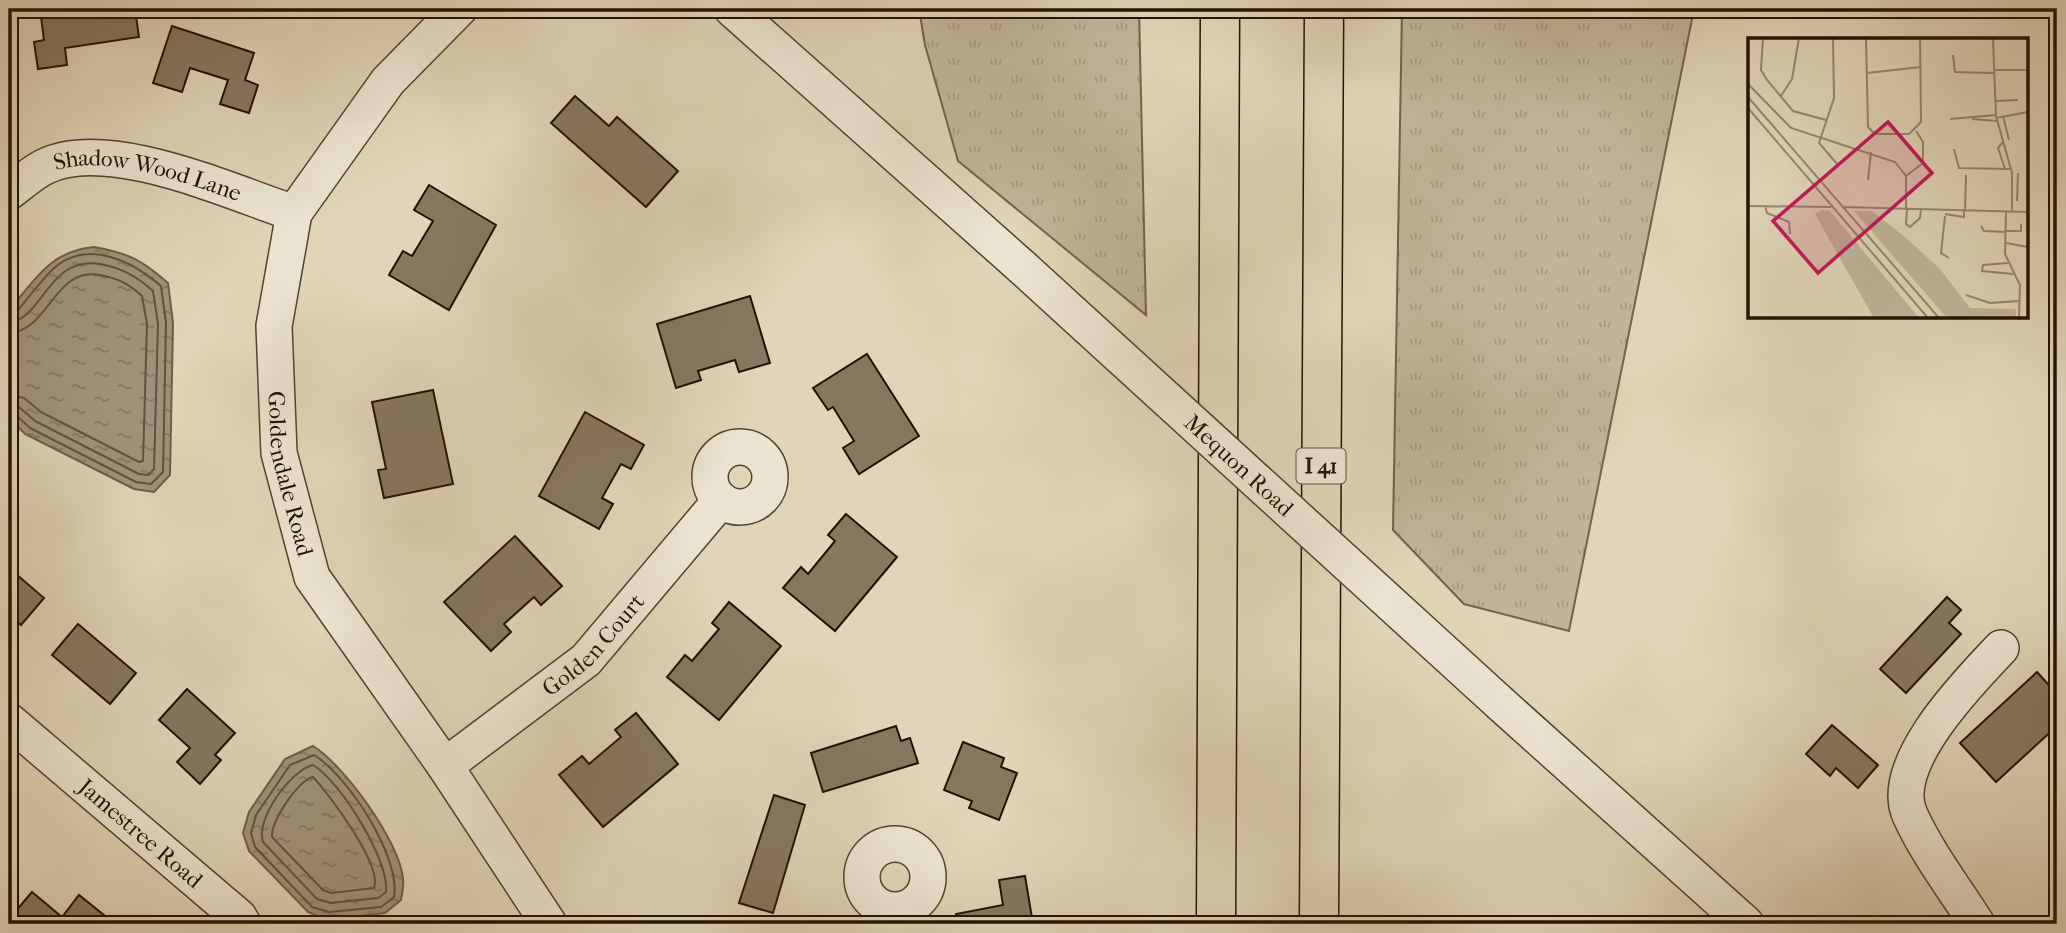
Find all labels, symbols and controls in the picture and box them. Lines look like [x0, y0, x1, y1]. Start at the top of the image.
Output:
inset map [1748, 38, 2028, 318]
street label: Shadow Wood Lane [50, 144, 245, 207]
street label: Goldendale Road [263, 390, 319, 559]
street label: Mequon Road [1179, 409, 1300, 522]
road number: I 41 [1296, 448, 1346, 484]
street label: Golden Court [537, 588, 650, 702]
street label: Jamestree Road [72, 772, 209, 894]

